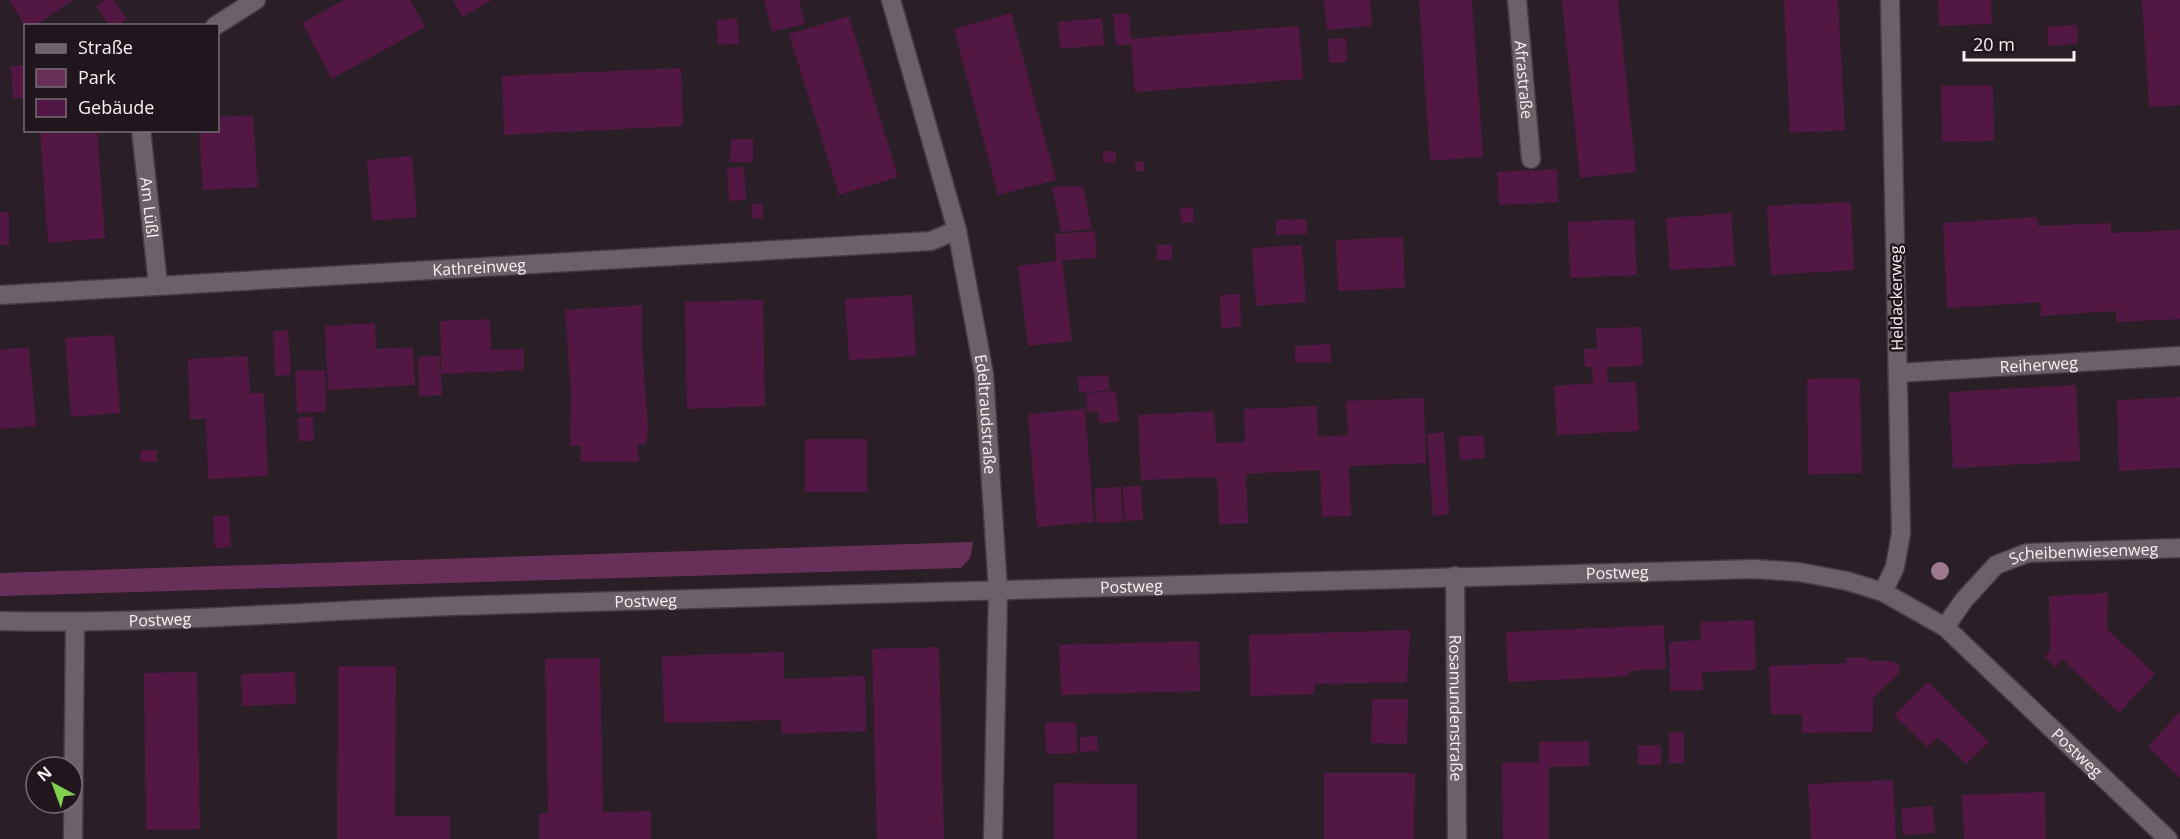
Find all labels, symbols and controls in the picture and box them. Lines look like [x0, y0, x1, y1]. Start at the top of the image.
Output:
legend [24, 24, 219, 132]
scale bar [1964, 24, 2074, 62]
text: 20 m [1973, 32, 2015, 56]
text: Straße [78, 35, 133, 59]
street label: Afrastraße [1510, 40, 1538, 120]
text: Park [78, 65, 116, 89]
text: Gebäude [78, 95, 154, 119]
street label: Am Lüßl [135, 176, 164, 239]
street label: Heldackerweg [1884, 245, 1908, 351]
street label: Kathreinweg [432, 253, 527, 281]
street label: Reiherweg [1999, 351, 2079, 378]
street label: Edeltraudstraße [970, 352, 1001, 475]
street label: Scheibenwiesenweg [2006, 538, 2159, 570]
street label: Postweg [1586, 561, 1649, 584]
street label: Postweg [1100, 574, 1163, 598]
street label: Postweg [614, 589, 678, 613]
street label: Postweg [128, 607, 192, 632]
street label: Rosamundenstraße [1444, 635, 1468, 781]
street label: Postweg [2047, 723, 2108, 782]
north arrow [24, 755, 84, 815]
text: N [32, 761, 56, 786]

